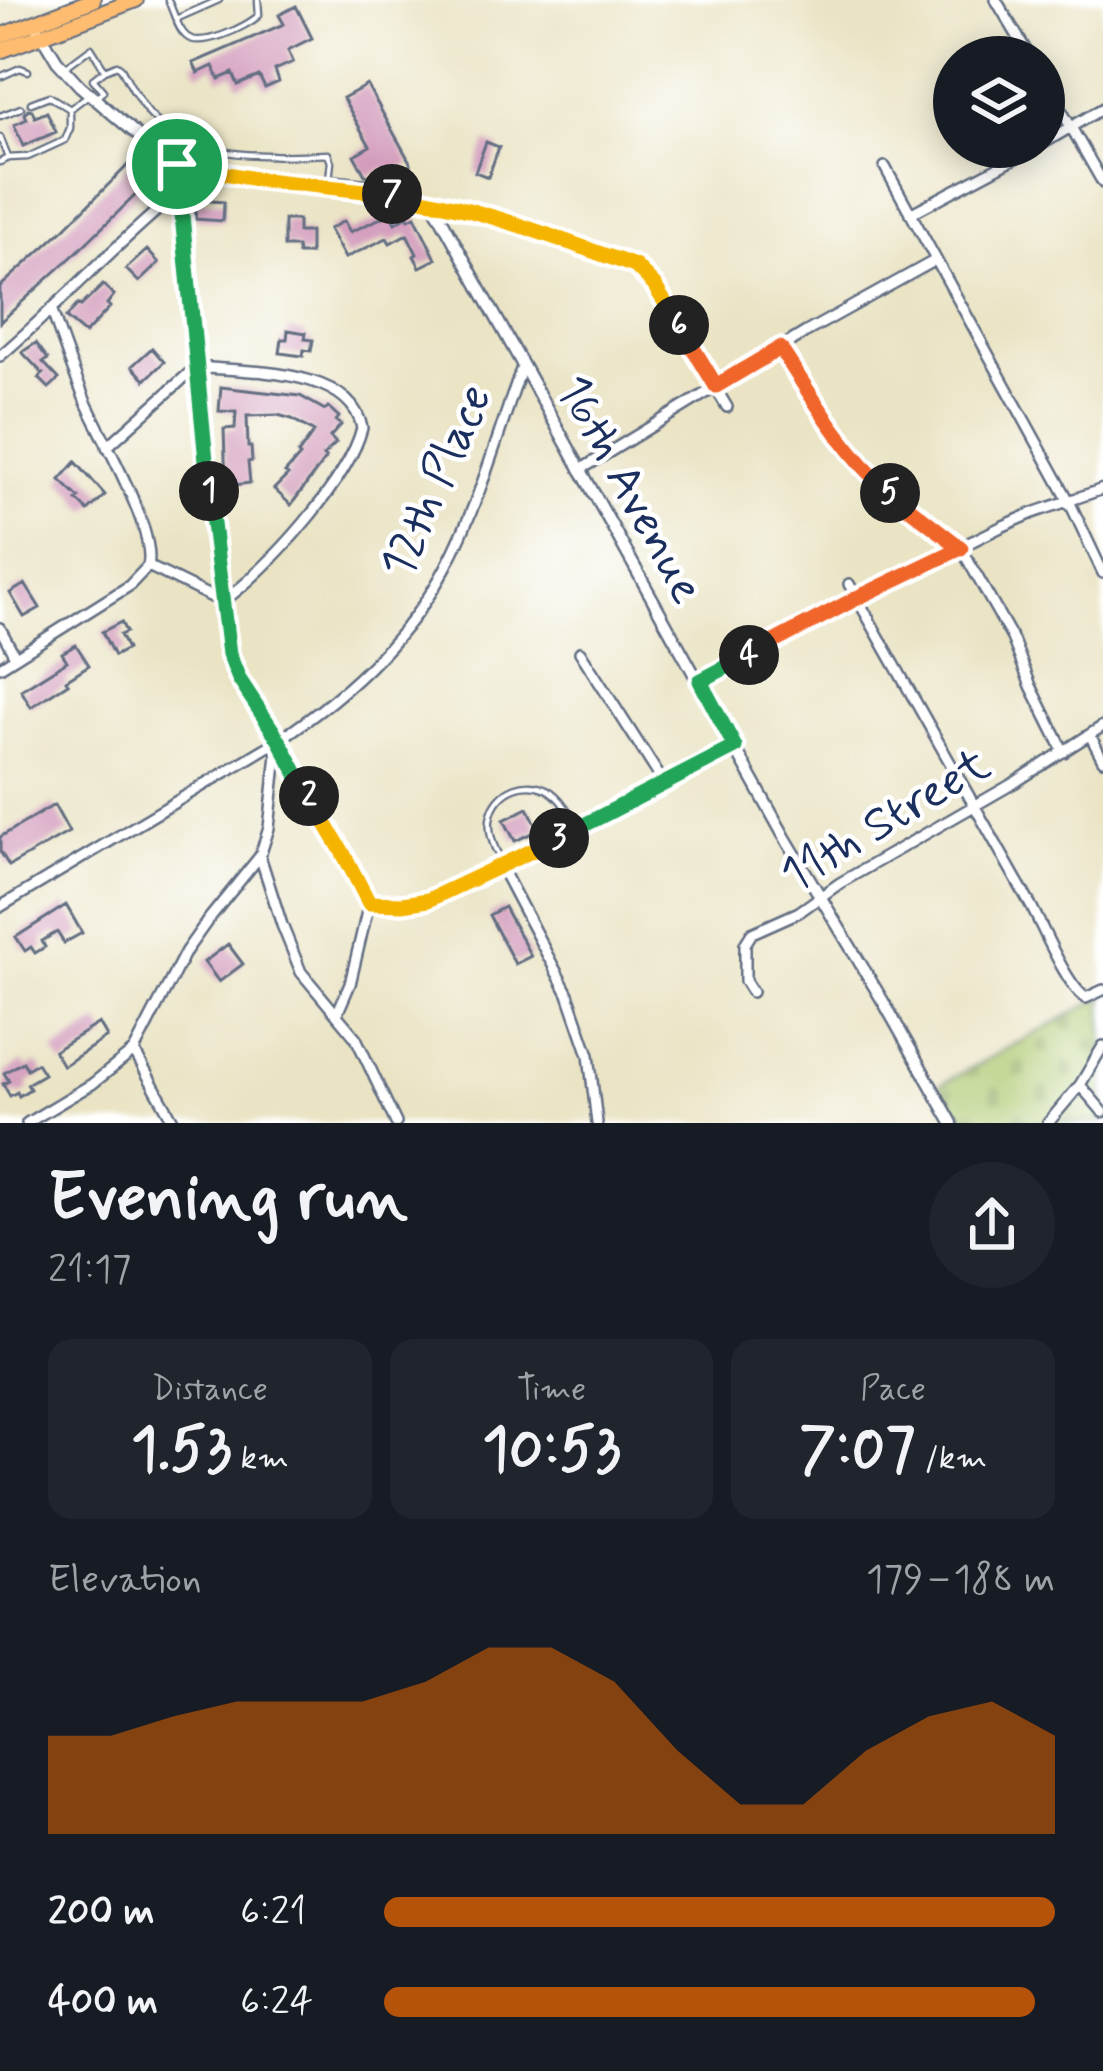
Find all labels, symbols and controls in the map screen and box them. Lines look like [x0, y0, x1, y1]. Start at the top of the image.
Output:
map controls [933, 36, 1065, 168]
button: layers [933, 36, 1065, 168]
pin [126, 113, 228, 215]
icon: arrive [144, 131, 210, 197]
pin: 7 [362, 164, 422, 224]
text: 7 [382, 172, 402, 216]
pin: 6 [649, 295, 709, 355]
text: 6 [671, 303, 687, 347]
street label: 16th Avenue [540, 364, 718, 615]
street label: 12th Place [367, 375, 508, 588]
pin: 1 [179, 461, 239, 521]
pin: 5 [860, 463, 920, 523]
text: 1 [202, 469, 216, 513]
text: 5 [880, 471, 900, 515]
pin: 4 [719, 625, 779, 685]
text: 4 [739, 633, 759, 677]
street label: 11th Street [770, 734, 1002, 908]
pin: 2 [279, 766, 339, 826]
text: 2 [301, 774, 317, 818]
pin: 3 [529, 808, 589, 868]
text: 3 [552, 816, 566, 860]
text: Evening run [48, 1157, 408, 1243]
button: share [929, 1162, 1055, 1288]
text: 21:17 [48, 1245, 131, 1296]
text: Distance [152, 1368, 268, 1412]
text: Time [517, 1368, 586, 1412]
text: Pace [860, 1368, 926, 1412]
text: 1.53 [131, 1412, 232, 1491]
text: 10:53 [482, 1412, 621, 1491]
text: 7:07 [799, 1412, 916, 1491]
text: km [232, 1437, 289, 1481]
text: /km [916, 1437, 987, 1481]
text: Elevation [48, 1555, 202, 1606]
text: 179–188 m [866, 1555, 1055, 1606]
text: 200 m [48, 1887, 154, 1938]
text: 6:21 [240, 1887, 306, 1938]
text: 400 m [48, 1977, 158, 2028]
text: 6:24 [240, 1977, 313, 2028]

